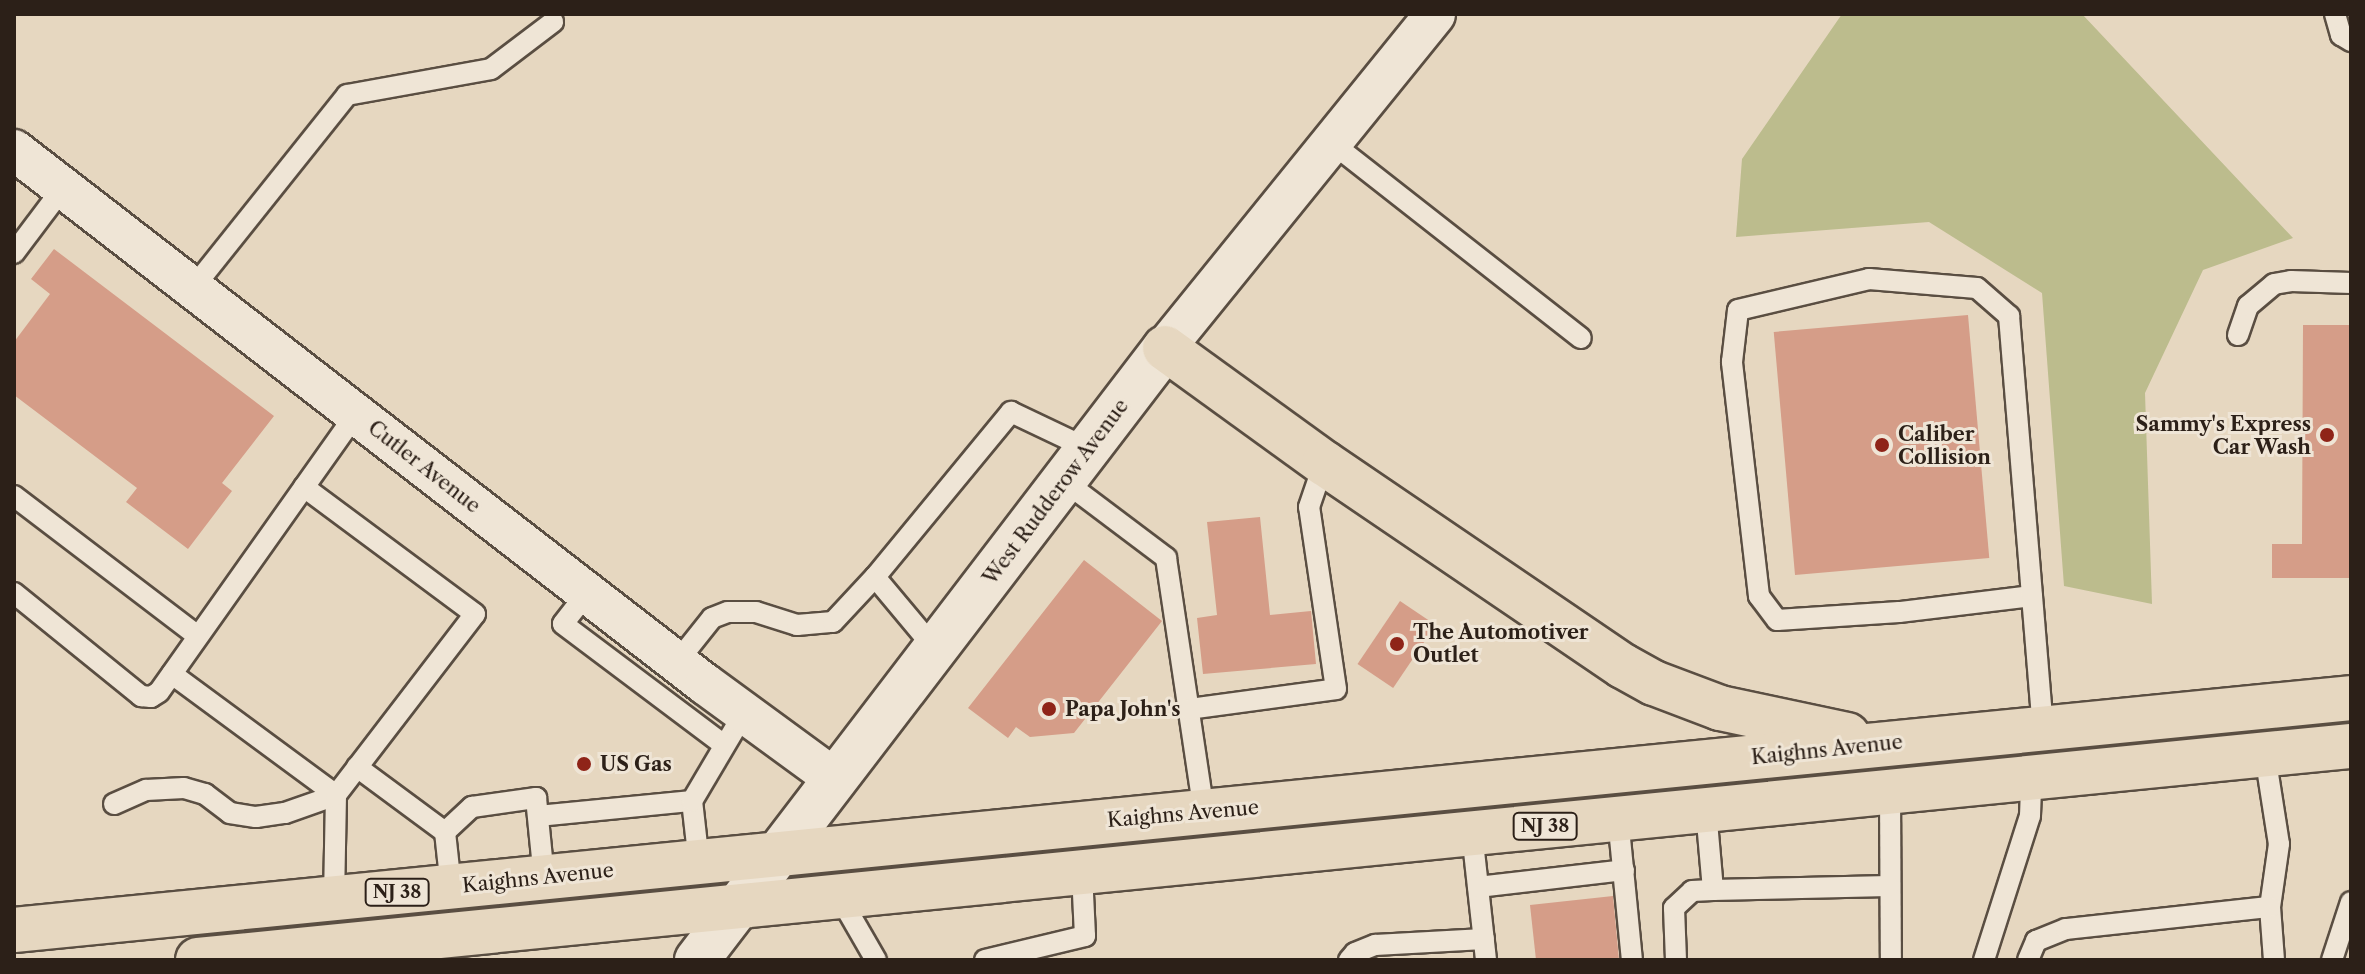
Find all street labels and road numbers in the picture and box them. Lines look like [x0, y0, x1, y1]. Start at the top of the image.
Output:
street label: West Rudderow Avenue [978, 394, 1134, 590]
street label: Cutler Avenue [363, 415, 485, 519]
street label: Kaighns Avenue [1750, 730, 1904, 770]
street label: Kaighns Avenue [1106, 795, 1260, 833]
road number: NJ 38 [1511, 812, 1579, 840]
street label: Kaighns Avenue [461, 858, 615, 898]
road number: NJ 38 [363, 878, 431, 906]

